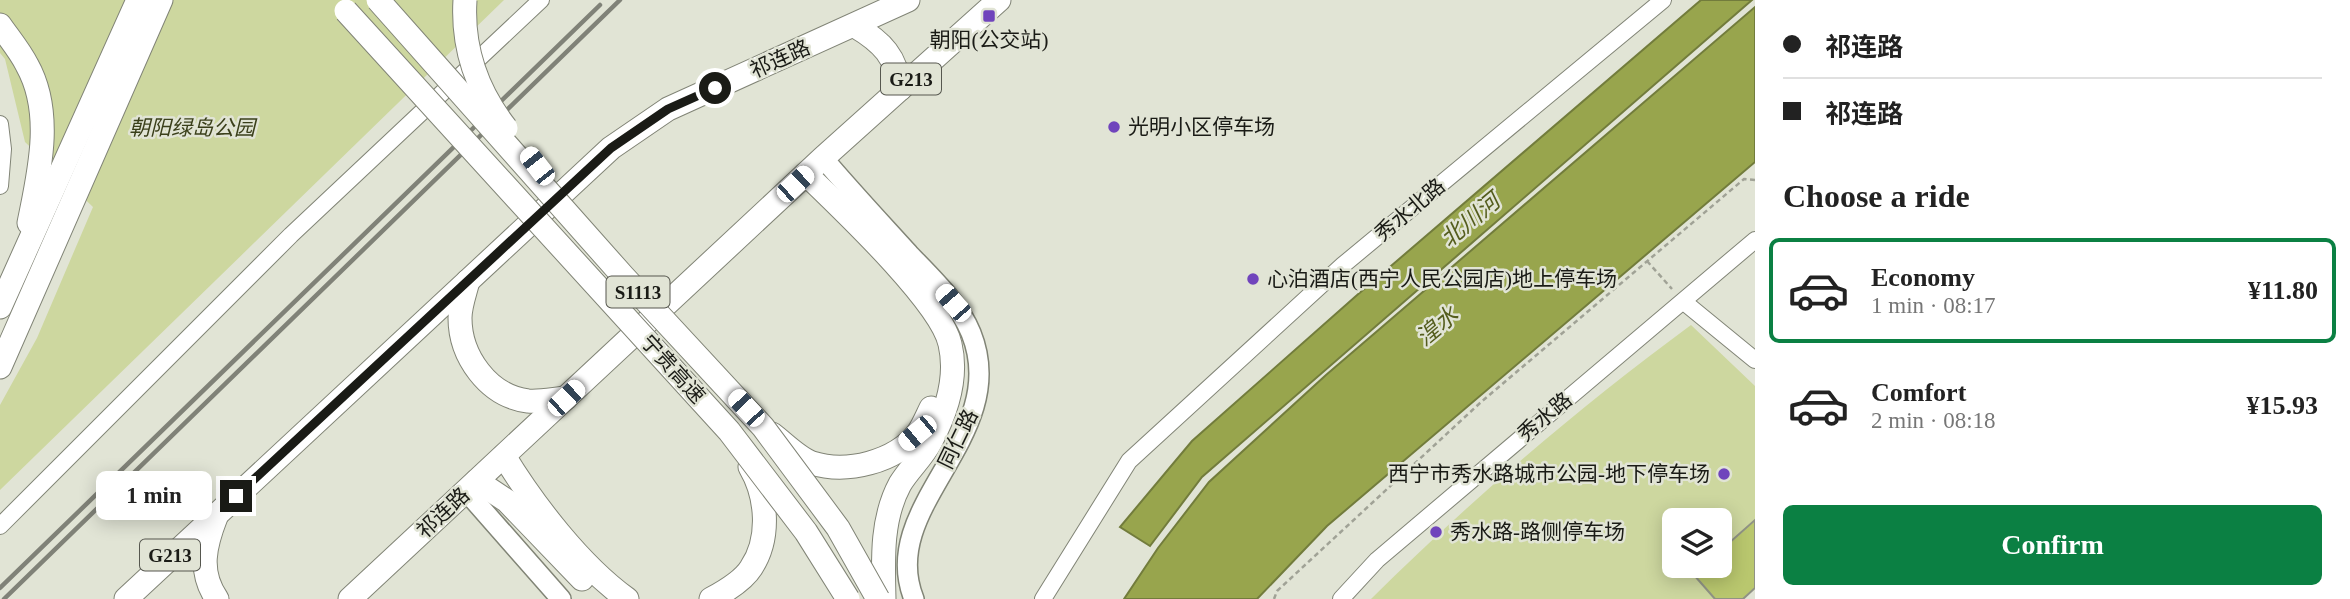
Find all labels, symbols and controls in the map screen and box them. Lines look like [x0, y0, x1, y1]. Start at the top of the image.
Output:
marker: 朝阳(公交站) [981, 8, 997, 24]
place label: 朝阳(公交站) [930, 28, 1049, 52]
text: 祁连路 [1825, 33, 1903, 62]
street label: 祁连路 [746, 35, 814, 83]
road number: G213 [881, 64, 941, 94]
route start [699, 72, 731, 104]
text: 祁连路 [1825, 100, 1903, 129]
place label: 光明小区停车场 [1128, 115, 1275, 139]
park label: 朝阳绿岛公园 [129, 116, 258, 140]
marker: 光明小区停车场 [1106, 119, 1122, 135]
car [516, 143, 559, 189]
car [773, 162, 818, 206]
street label: 秀水北路 [1370, 174, 1450, 246]
text: Choose a ride [1783, 178, 1970, 214]
water label: 北川河 [1436, 186, 1508, 252]
icon: car [1787, 259, 1850, 322]
text: Economy [1871, 263, 1975, 292]
place label: 心泊酒店(西宁人民公园店)地上停车场 [1267, 267, 1617, 291]
marker: 心泊酒店(西宁人民公园店)地上停车场 [1245, 271, 1261, 287]
road number: S1113 [606, 276, 670, 308]
text: ¥11.80 [2248, 276, 2318, 305]
car [932, 280, 975, 326]
text: 1 min · 08:17 [1871, 293, 1996, 318]
water label: 湟水 [1412, 301, 1464, 351]
street label: 宁贵高速 [636, 330, 710, 408]
icon: car [1787, 374, 1850, 437]
car [544, 376, 589, 420]
text: Comfort [1871, 378, 1966, 407]
car [724, 385, 769, 431]
street label: 秀水路 [1513, 388, 1577, 446]
text: ¥15.93 [2247, 391, 2318, 420]
street label: 同仁路 [933, 405, 983, 473]
text: 2 min · 08:18 [1871, 408, 1996, 433]
car [895, 411, 940, 455]
place label: 西宁市秀水路城市公园-地下停车场 [1388, 462, 1710, 486]
marker: 西宁市秀水路城市公园-地下停车场 [1716, 466, 1732, 482]
callout: 1 min [96, 472, 212, 520]
route end [220, 480, 252, 512]
text: 1 min [126, 483, 182, 508]
street label: 祁连路 [412, 483, 474, 543]
button: Confirm [1783, 505, 2322, 585]
map controls [1662, 508, 1732, 578]
button: layers [1662, 508, 1732, 578]
place label: 秀水路-路侧停车场 [1450, 520, 1625, 544]
marker: 秀水路-路侧停车场 [1428, 524, 1444, 540]
road number: G213 [140, 540, 200, 570]

